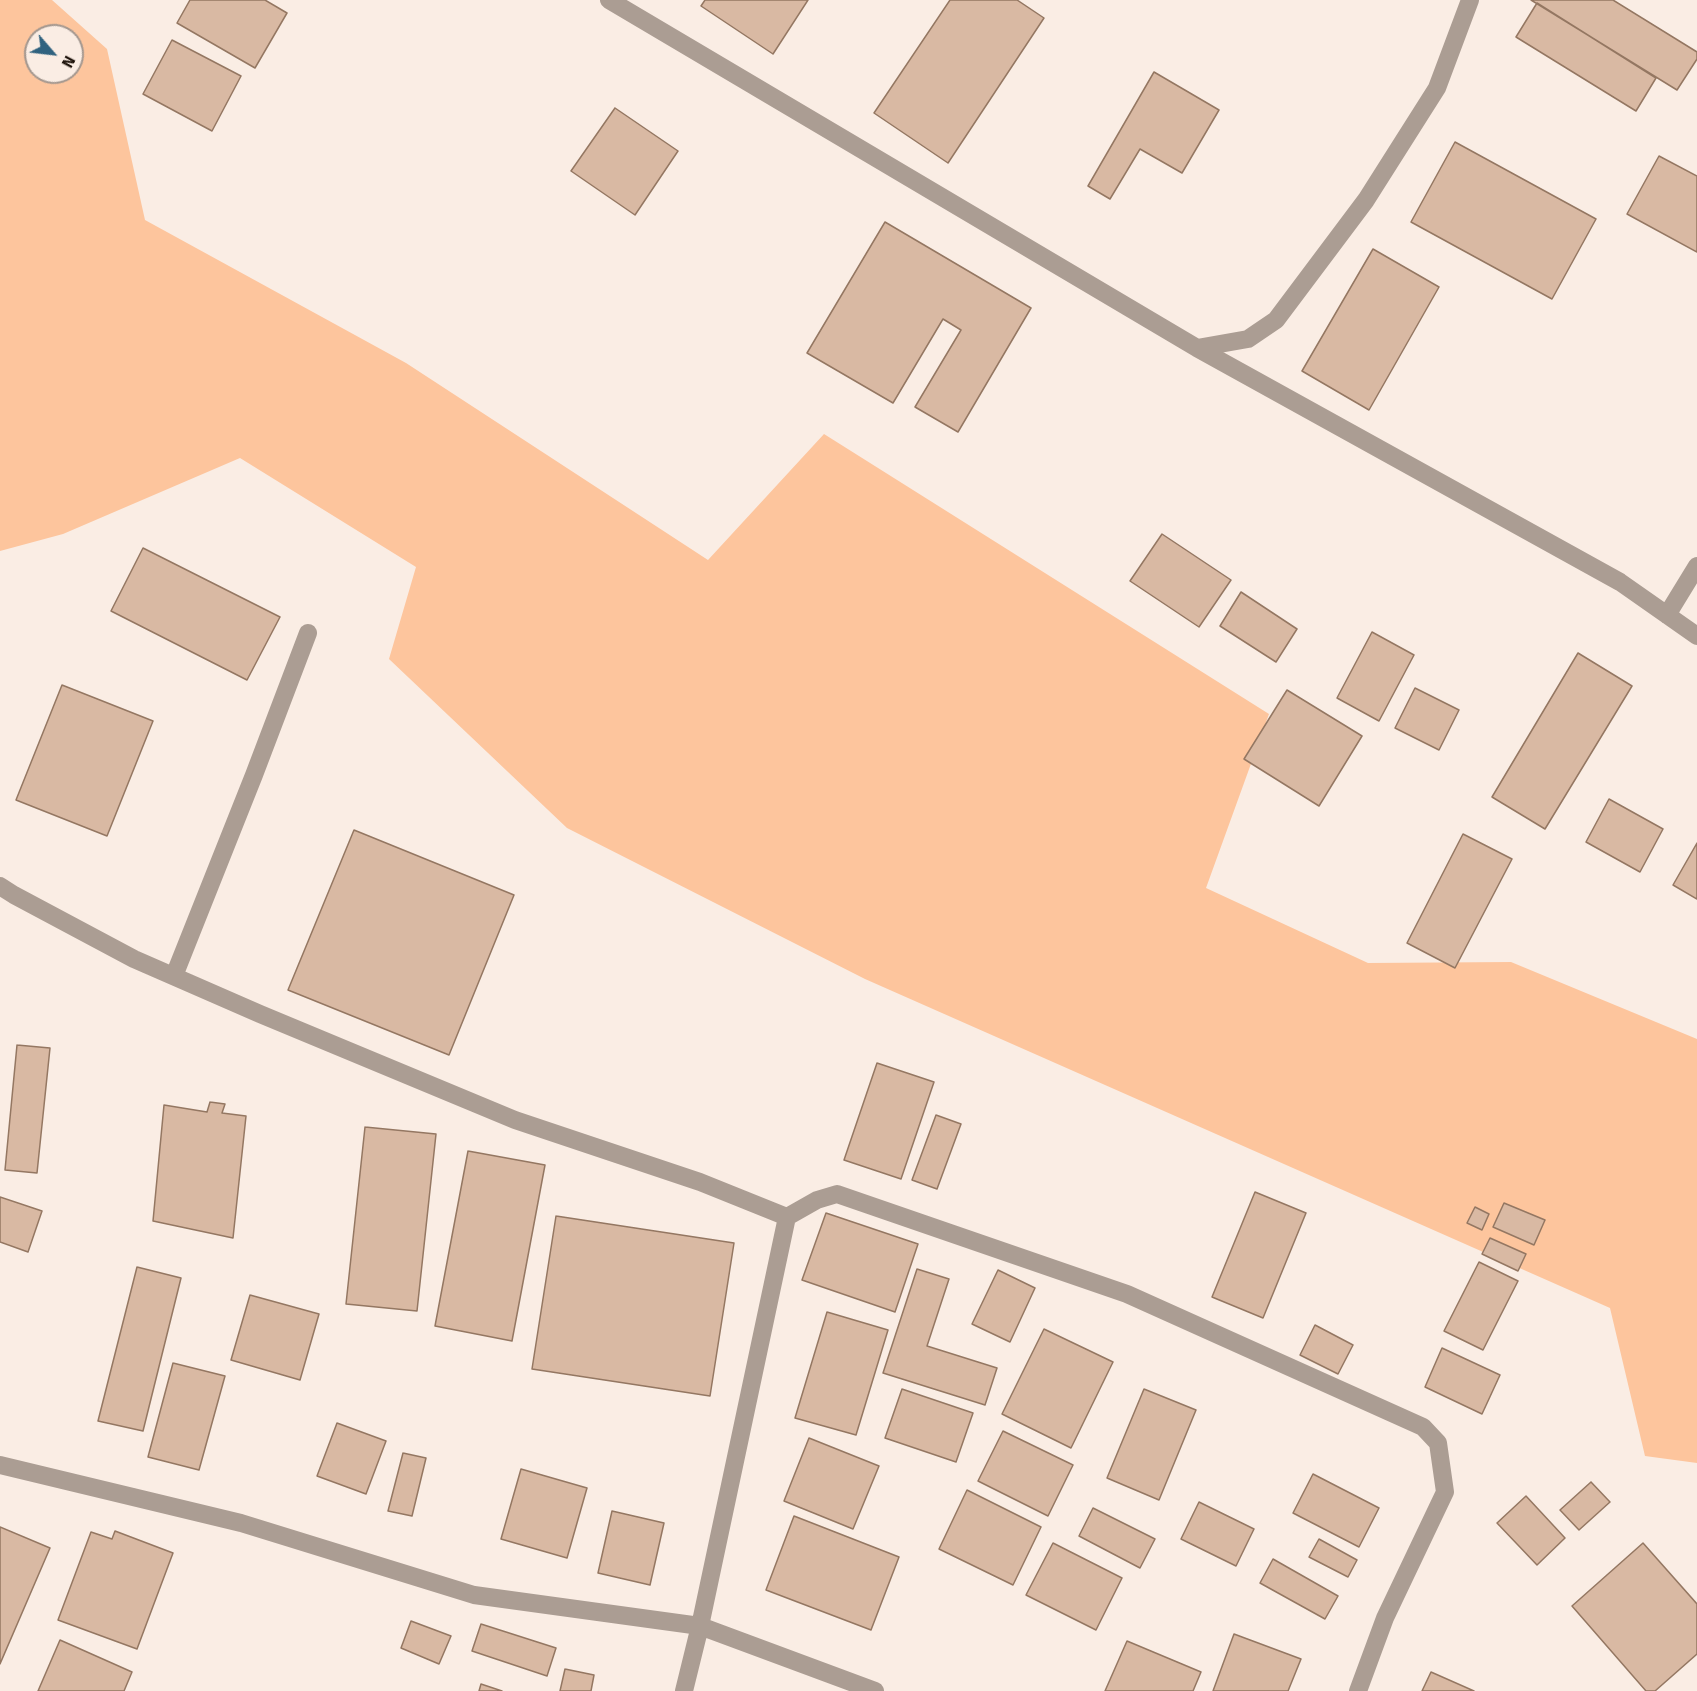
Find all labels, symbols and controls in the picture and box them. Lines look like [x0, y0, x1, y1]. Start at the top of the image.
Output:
north arrow [24, 24, 84, 84]
text: N [58, 53, 79, 71]

